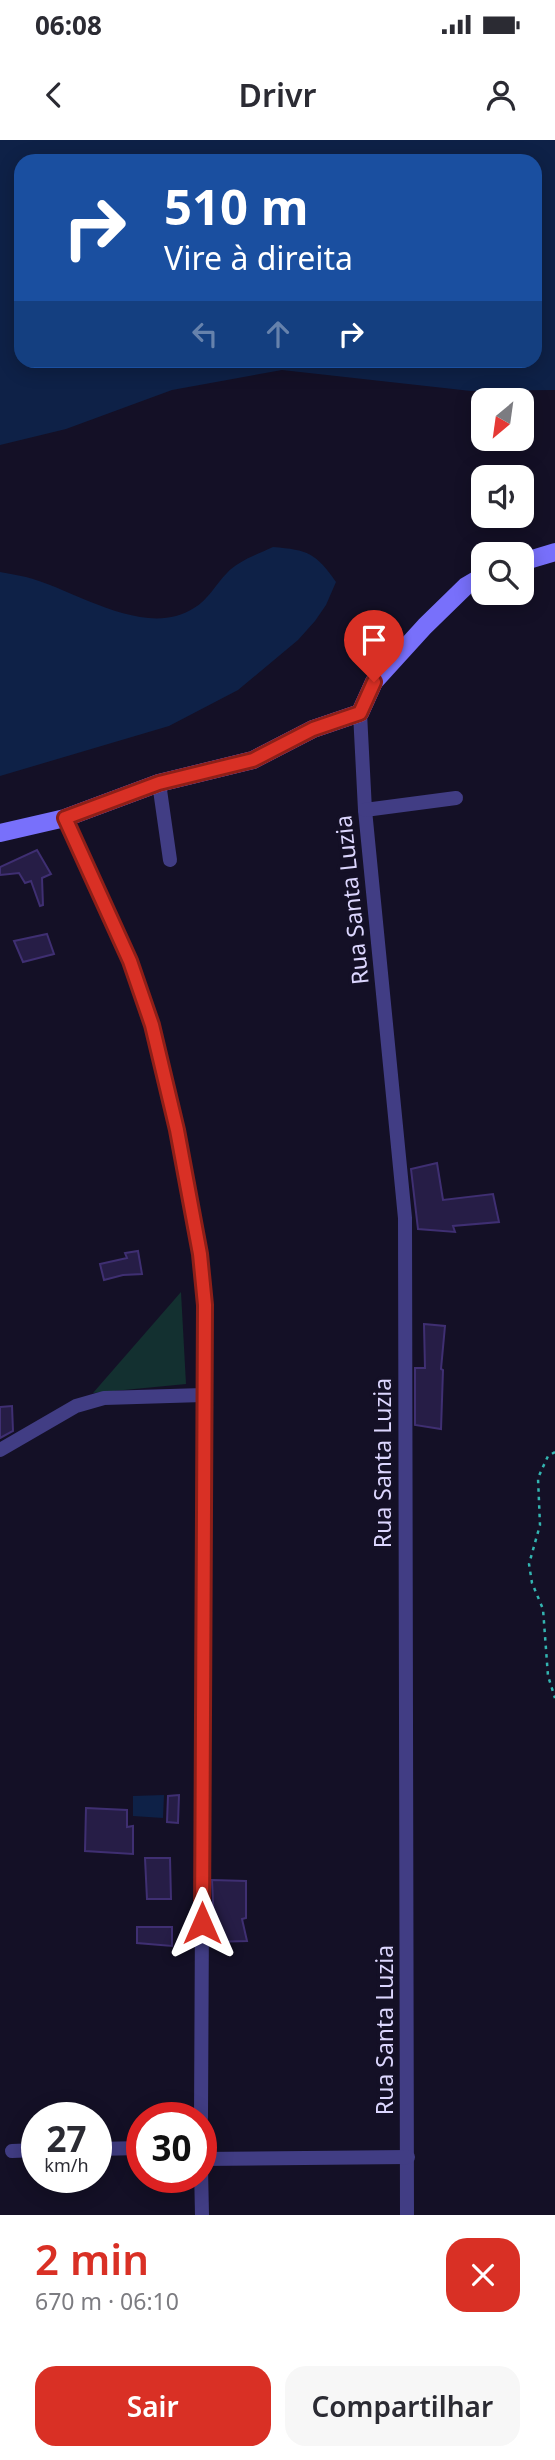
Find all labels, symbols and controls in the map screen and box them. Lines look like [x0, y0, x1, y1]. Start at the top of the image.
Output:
text: 06:08 [35, 7, 102, 43]
text: Drivr [239, 73, 316, 116]
icon: back [35, 76, 73, 114]
icon: person [482, 76, 520, 114]
text: 510 m [164, 173, 309, 239]
icon: right [49, 182, 140, 273]
text: Vire à direita [164, 236, 353, 279]
icon: left [186, 315, 224, 353]
icon: ahead [259, 315, 297, 353]
icon: right [332, 315, 370, 353]
north arrow [471, 388, 534, 452]
map controls [471, 388, 534, 605]
button: sound [471, 465, 534, 528]
button: search [471, 542, 534, 605]
pin [344, 610, 404, 682]
icon: arrive [355, 621, 393, 659]
street label: Rua Santa Luzia [326, 814, 376, 986]
street label: Rua Santa Luzia [366, 1378, 398, 1548]
position arrow [165, 1886, 239, 1960]
street label: Rua Santa Luzia [368, 1945, 400, 2115]
speed limit sign: 30 [126, 2102, 217, 2193]
text: 27 [46, 2115, 87, 2162]
text: km/h [44, 2153, 89, 2177]
text: 2 min [35, 2230, 149, 2287]
button: close [446, 2238, 520, 2312]
text: 670 m · 06:10 [35, 2285, 179, 2317]
button: Sair [35, 2366, 271, 2446]
button: Compartilhar [285, 2366, 520, 2446]

